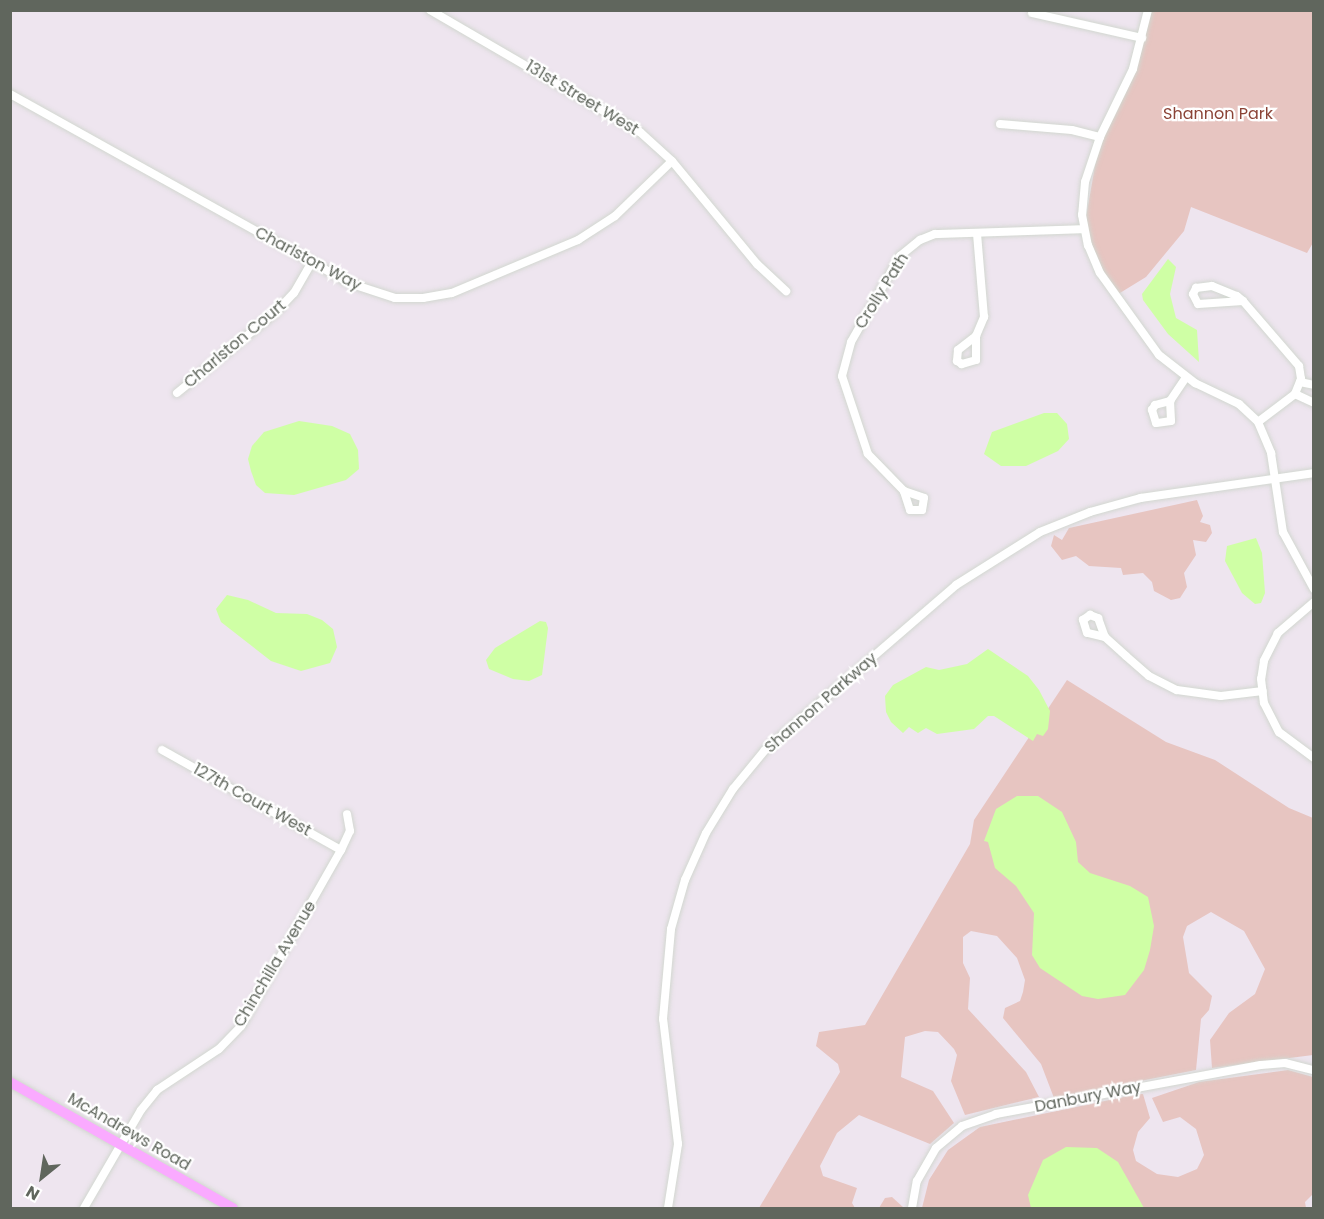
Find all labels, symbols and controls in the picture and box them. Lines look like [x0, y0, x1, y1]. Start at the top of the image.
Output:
street label: 131st Street West [522, 57, 642, 139]
park label: Shannon Park [1163, 104, 1273, 124]
street label: Charlston Way [252, 223, 364, 295]
street label: Crolly Path [851, 250, 913, 332]
street label: Charlston Court [180, 296, 290, 392]
street label: Shannon Parkway [761, 649, 881, 757]
street label: 127th Court West [190, 760, 314, 840]
street label: Chinchilla Avenue [230, 897, 320, 1031]
street label: Danbury Way [1033, 1077, 1143, 1117]
street label: McAndrews Road [64, 1089, 194, 1175]
north arrow [12, 1147, 72, 1207]
text: N [22, 1180, 44, 1206]

